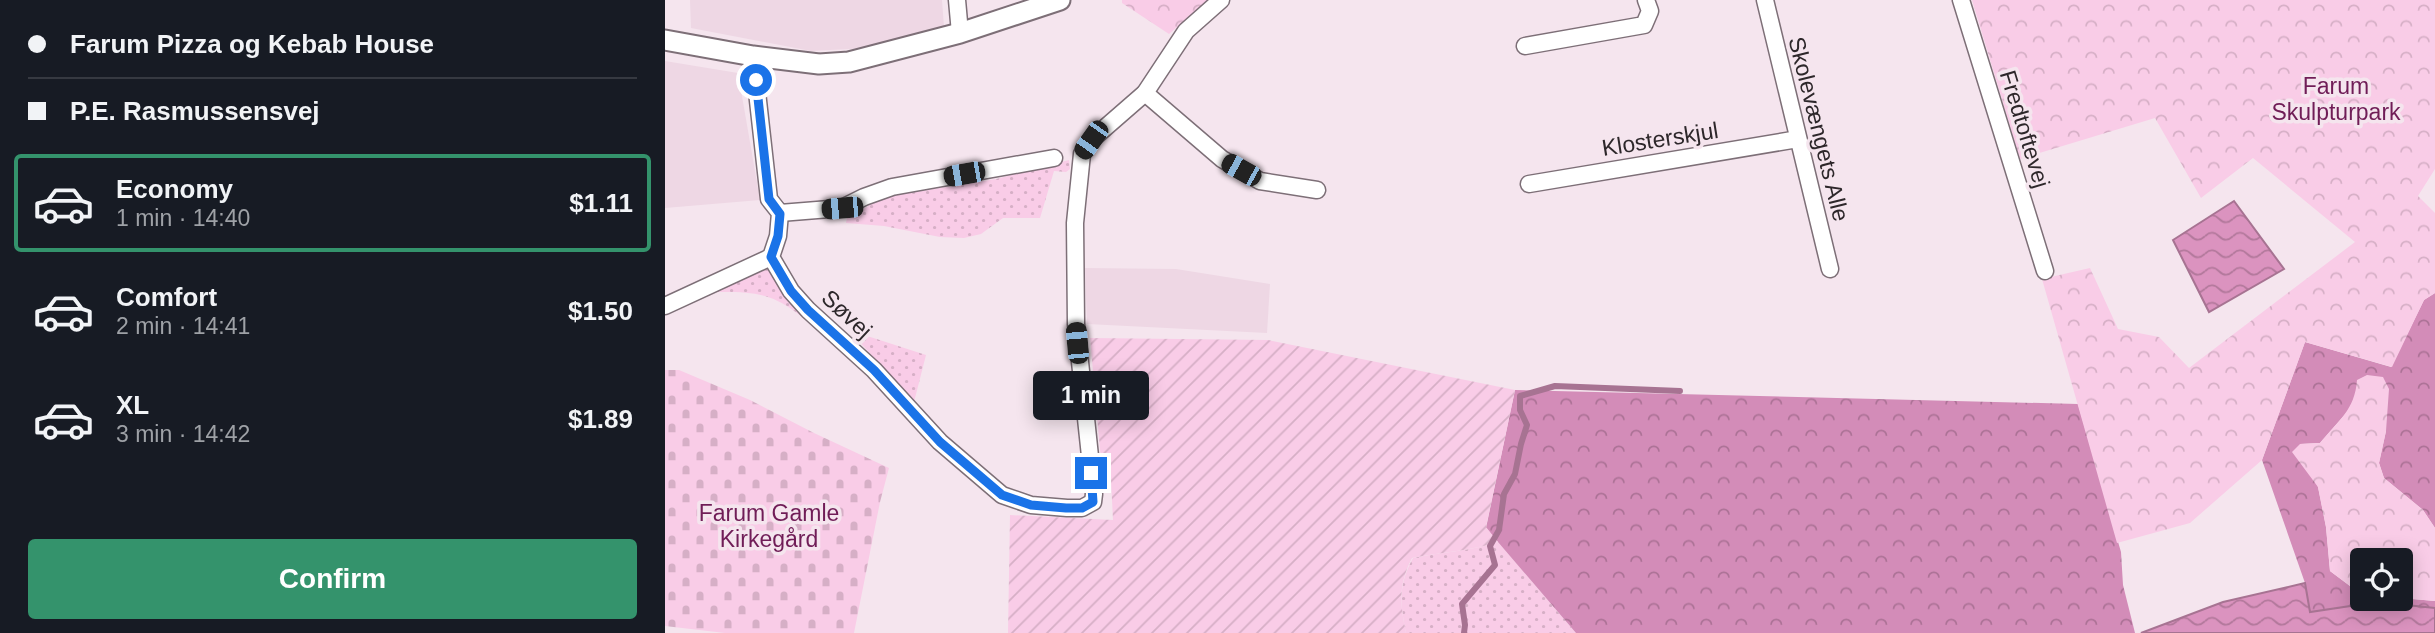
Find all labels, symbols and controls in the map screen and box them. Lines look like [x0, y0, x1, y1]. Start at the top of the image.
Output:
text: Farum Pizza og Kebab House [70, 29, 434, 59]
street label: Skolevængets Alle [1783, 34, 1855, 224]
route start [740, 64, 772, 96]
street label: Fredtoftevej [1995, 67, 2055, 191]
park label: Farum Skulpturpark [2271, 73, 2401, 125]
text: P.E. Rasmussensvej [70, 96, 320, 126]
car [1071, 117, 1112, 163]
street label: Klosterskjul [1600, 117, 1720, 161]
car [1218, 151, 1265, 189]
car [942, 160, 987, 188]
icon: car [32, 172, 95, 235]
text: Economy [116, 174, 233, 204]
text: $1.11 [569, 188, 633, 218]
car [821, 196, 864, 220]
text: 1 min · 14:40 [116, 205, 250, 231]
icon: car [32, 280, 95, 343]
text: Comfort [116, 282, 217, 312]
street label: Søvej [817, 284, 877, 344]
text: $1.50 [568, 296, 633, 326]
text: 2 min · 14:41 [116, 313, 250, 339]
car [1065, 321, 1090, 365]
callout: 1 min [1033, 372, 1149, 420]
text: 1 min [1061, 382, 1121, 408]
icon: car [32, 388, 95, 451]
text: XL [116, 390, 149, 420]
text: $1.89 [568, 404, 633, 434]
text: 3 min · 14:42 [116, 421, 250, 447]
route end [1075, 457, 1107, 489]
park label: Farum Gamle Kirkegård [699, 500, 839, 552]
button: Confirm [28, 539, 637, 619]
map controls [2350, 548, 2413, 611]
button: locate [2350, 548, 2413, 611]

